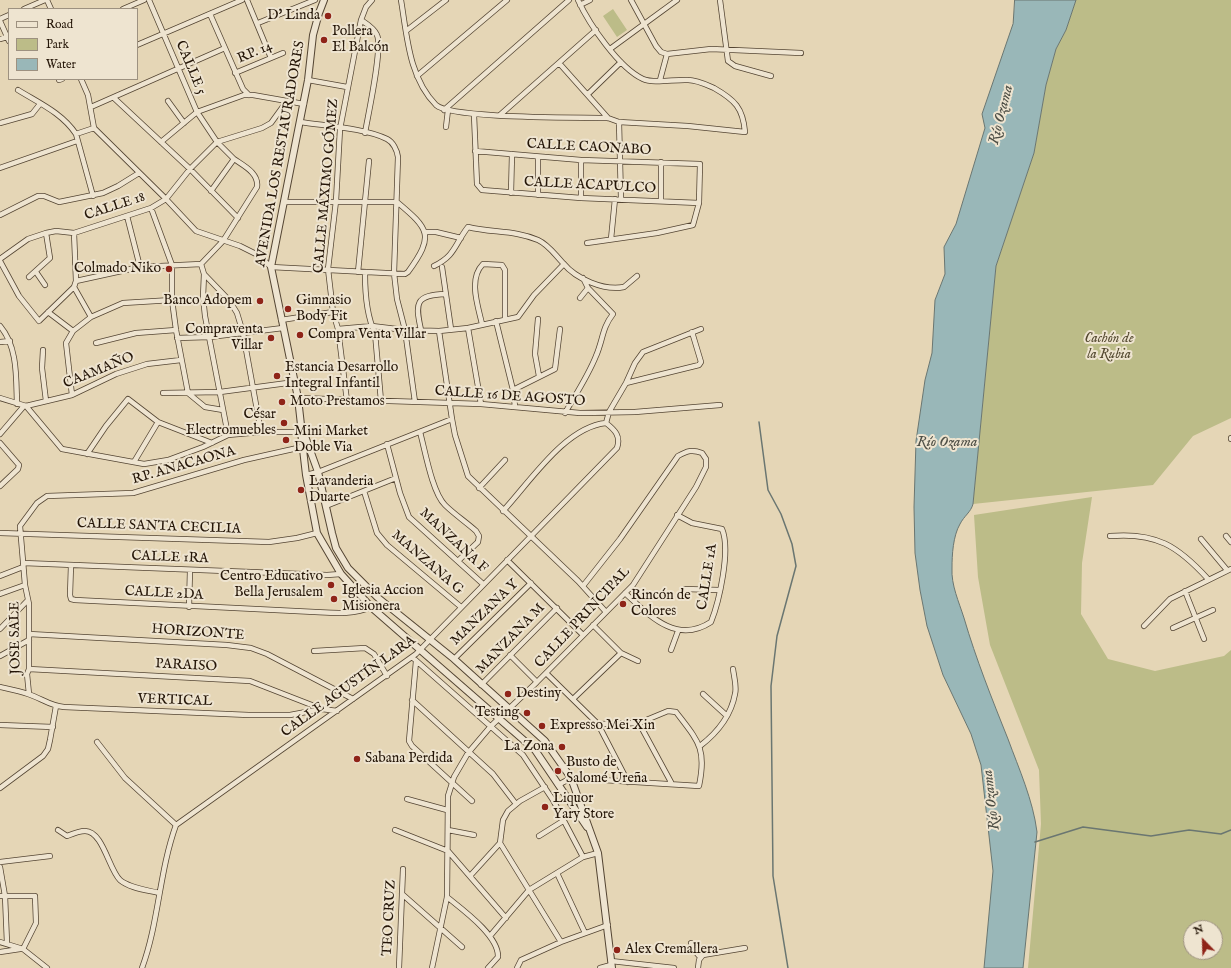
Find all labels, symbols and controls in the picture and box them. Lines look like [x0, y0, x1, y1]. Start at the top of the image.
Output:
legend [8, 8, 138, 80]
place label: D' Linda [267, 8, 320, 24]
marker: D' Linda [323, 11, 333, 21]
text: Road [46, 17, 73, 32]
place label: Pollera El Balcón [332, 24, 389, 56]
marker: Pollera El Balcón [319, 35, 329, 45]
text: Park [46, 37, 69, 52]
street label: CALLE 5 [171, 38, 209, 98]
street label: RP. 14 [235, 38, 275, 68]
street label: AVENIDA LOS RESTAURADORES [253, 40, 309, 268]
text: Water [46, 57, 76, 72]
water label: Río Ozama [986, 83, 1018, 147]
street label: CALLE MÁXIMO GÓMEZ [311, 98, 343, 274]
street label: CALLE CAONABO [526, 136, 652, 160]
street label: CALLE ACAPULCO [524, 174, 656, 198]
street label: CALLE 18 [83, 189, 147, 225]
place label: Colmado Niko [74, 261, 161, 277]
marker: Colmado Niko [164, 264, 174, 274]
place label: Banco Adopem [163, 293, 252, 309]
place label: Gimnasio Body Fit [296, 293, 351, 326]
marker: Banco Adopem [255, 296, 265, 306]
marker: Gimnasio Body Fit [283, 304, 293, 314]
place label: Compraventa Villar [185, 322, 263, 354]
place label: Compra Venta Villar [308, 327, 426, 343]
marker: Compra Venta Villar [295, 330, 305, 340]
park label: Cachón de la Rubia [1084, 331, 1134, 364]
marker: Compraventa Villar [266, 333, 276, 343]
street label: CAAMAÑO [61, 349, 137, 393]
place label: Estancia Desarrollo Integral Infantil [285, 360, 398, 392]
marker: Estancia Desarrollo Integral Infantil [272, 371, 282, 381]
street label: CALLE 16 DE AGOSTO [434, 383, 586, 411]
place label: Moto Prestamos [290, 394, 385, 410]
marker: Moto Prestamos [277, 397, 287, 407]
place label: César Electromuebles [186, 407, 276, 440]
marker: César Electromuebles [279, 418, 289, 428]
place label: Mini Market Doble Via [294, 424, 368, 456]
water label: Río Ozama [917, 434, 977, 452]
marker: Mini Market Doble Via [281, 435, 291, 445]
street label: RP. ANACAONA [130, 443, 238, 489]
place label: Lavanderia Duarte [309, 474, 373, 506]
marker: Lavanderia Duarte [296, 485, 306, 495]
street label: MANZANA F [415, 505, 491, 577]
street label: CALLE SANTA CECILIA [77, 516, 241, 538]
street label: MANZANA G [388, 527, 466, 599]
street label: CALLE 1A [694, 543, 722, 611]
street label: CALLE 1RA [131, 548, 209, 568]
street label: CALLE PRINCIPAL [532, 564, 634, 672]
place label: Centro Educativo Bella Jerusalem [220, 569, 323, 602]
street label: MANZANA Y [448, 576, 522, 650]
marker: Centro Educativo Bella Jerusalem [326, 580, 336, 590]
place label: Iglesia Accion Misionera [342, 583, 424, 616]
street label: CALLE 2DA [124, 584, 204, 604]
place label: Rincón de Colores [631, 588, 691, 620]
marker: Iglesia Accion Misionera [329, 594, 339, 604]
marker: Rincón de Colores [618, 599, 628, 609]
street label: MANZANA M [473, 600, 549, 678]
street label: JOSE SALE [7, 601, 25, 675]
street label: HORIZONTE [151, 621, 245, 645]
street label: CALLE AGUSTÍN LARA [278, 633, 420, 741]
street label: PARAISO [155, 656, 217, 676]
place label: Destiny [516, 686, 561, 702]
marker: Destiny [503, 689, 513, 699]
street label: VERTICAL [137, 691, 213, 711]
place label: Testing [475, 705, 519, 721]
marker: Testing [522, 708, 532, 718]
place label: Expresso Mei Xin [550, 718, 655, 734]
marker: Expresso Mei Xin [537, 721, 547, 731]
place label: La Zona [504, 739, 554, 755]
marker: La Zona [557, 742, 567, 752]
place label: Sabana Perdida [365, 751, 452, 767]
marker: Sabana Perdida [352, 754, 362, 764]
place label: Busto de Salomé Ureña [566, 755, 647, 788]
marker: Busto de Salomé Ureña [553, 766, 563, 776]
water label: Río Ozama [979, 769, 1005, 831]
place label: Liquor Yary Store [553, 791, 614, 824]
marker: Liquor Yary Store [540, 802, 550, 812]
street label: TEO CRUZ [380, 879, 400, 957]
north arrow [1183, 920, 1223, 960]
text: N [1192, 922, 1206, 938]
place label: Alex Cremallera [625, 942, 718, 958]
marker: Alex Cremallera [612, 945, 622, 955]

